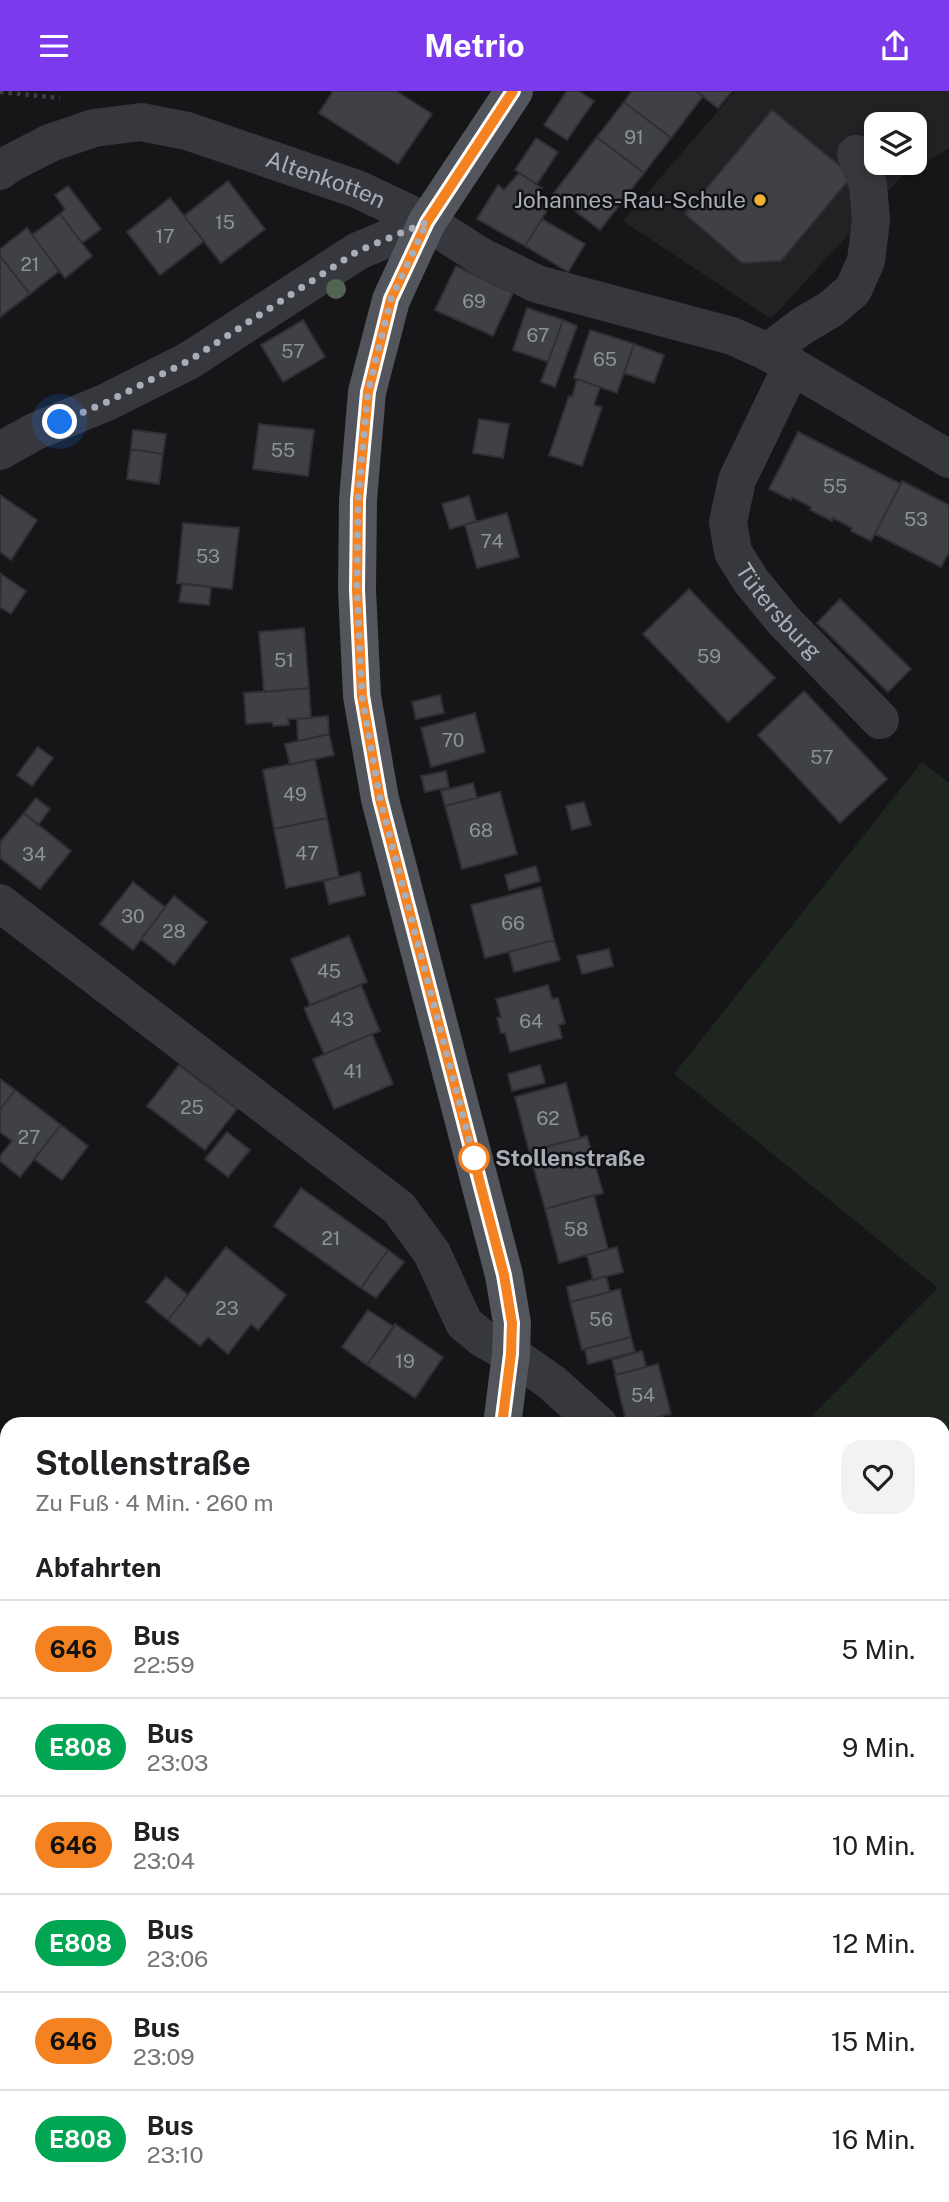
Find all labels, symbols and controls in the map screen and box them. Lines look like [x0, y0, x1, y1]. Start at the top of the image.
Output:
icon: menu [35, 27, 73, 65]
text: Metrio [424, 27, 525, 64]
icon: share [876, 27, 914, 65]
map controls [864, 112, 927, 175]
button: layers [864, 112, 927, 175]
house number: 91 [624, 126, 644, 148]
street label: Altenkotten [263, 145, 390, 213]
place label: Johannes-Rau-Schule [514, 186, 746, 213]
marker: Johannes-Rau-Schule [752, 192, 768, 208]
house number: 15 [215, 211, 235, 233]
house number: 17 [155, 225, 175, 247]
house number: 21 [20, 253, 40, 275]
house number: 69 [462, 290, 486, 312]
house number: 67 [527, 324, 549, 346]
house number: 57 [281, 340, 305, 362]
house number: 65 [593, 348, 617, 370]
your location [42, 404, 77, 439]
house number: 55 [271, 439, 295, 461]
house number: 55 [823, 475, 847, 497]
house number: 53 [904, 508, 928, 530]
house number: 74 [481, 530, 503, 552]
house number: 53 [196, 545, 220, 567]
street label: Tütersburg [730, 558, 828, 665]
house number: 59 [697, 645, 721, 667]
house number: 51 [274, 649, 294, 671]
house number: 70 [442, 729, 464, 751]
house number: 57 [810, 746, 834, 768]
house number: 49 [283, 783, 307, 805]
house number: 68 [469, 819, 493, 841]
house number: 47 [295, 842, 319, 864]
house number: 34 [22, 843, 46, 865]
house number: 30 [121, 905, 145, 927]
house number: 66 [501, 912, 525, 934]
house number: 28 [162, 920, 186, 942]
house number: 45 [317, 960, 341, 982]
house number: 43 [330, 1008, 354, 1030]
house number: 64 [519, 1010, 543, 1032]
house number: 41 [343, 1060, 363, 1082]
house number: 25 [180, 1096, 204, 1118]
house number: 62 [536, 1107, 560, 1129]
house number: 27 [18, 1126, 40, 1148]
marker: Stollenstraße [459, 1143, 489, 1173]
place label: Stollenstraße [495, 1144, 645, 1171]
house number: 58 [564, 1218, 588, 1240]
house number: 21 [321, 1227, 341, 1249]
house number: 23 [215, 1297, 239, 1319]
house number: 56 [589, 1308, 613, 1330]
house number: 19 [395, 1350, 415, 1372]
house number: 54 [631, 1384, 655, 1406]
button: heart [841, 1440, 915, 1514]
text: Stollenstraße [35, 1444, 251, 1482]
text: Zu Fuß · 4 Min. · 260 m [35, 1489, 274, 1516]
text: Abfahrten [35, 1552, 161, 1583]
text: Bus [133, 1620, 180, 1651]
text: 5 Min. [842, 1634, 915, 1665]
text: 646 [50, 1635, 97, 1663]
text: 22:59 [133, 1651, 195, 1678]
text: Bus [147, 1718, 194, 1749]
text: 9 Min. [842, 1732, 915, 1763]
text: E808 [49, 1733, 112, 1761]
text: 23:03 [147, 1749, 209, 1776]
text: Bus [133, 1816, 180, 1847]
text: 10 Min. [832, 1830, 915, 1861]
text: 646 [50, 1831, 97, 1859]
text: 23:04 [133, 1847, 195, 1874]
text: Bus [147, 1914, 194, 1945]
text: 12 Min. [832, 1928, 915, 1959]
text: E808 [49, 1929, 112, 1957]
text: 23:06 [147, 1945, 208, 1972]
text: Bus [133, 2012, 180, 2043]
text: 15 Min. [831, 2026, 915, 2057]
text: 646 [50, 2027, 97, 2055]
text: 23:09 [133, 2043, 195, 2070]
text: Bus [147, 2110, 194, 2141]
text: 16 Min. [831, 2124, 915, 2155]
text: E808 [49, 2125, 112, 2153]
text: 23:10 [147, 2141, 204, 2168]

